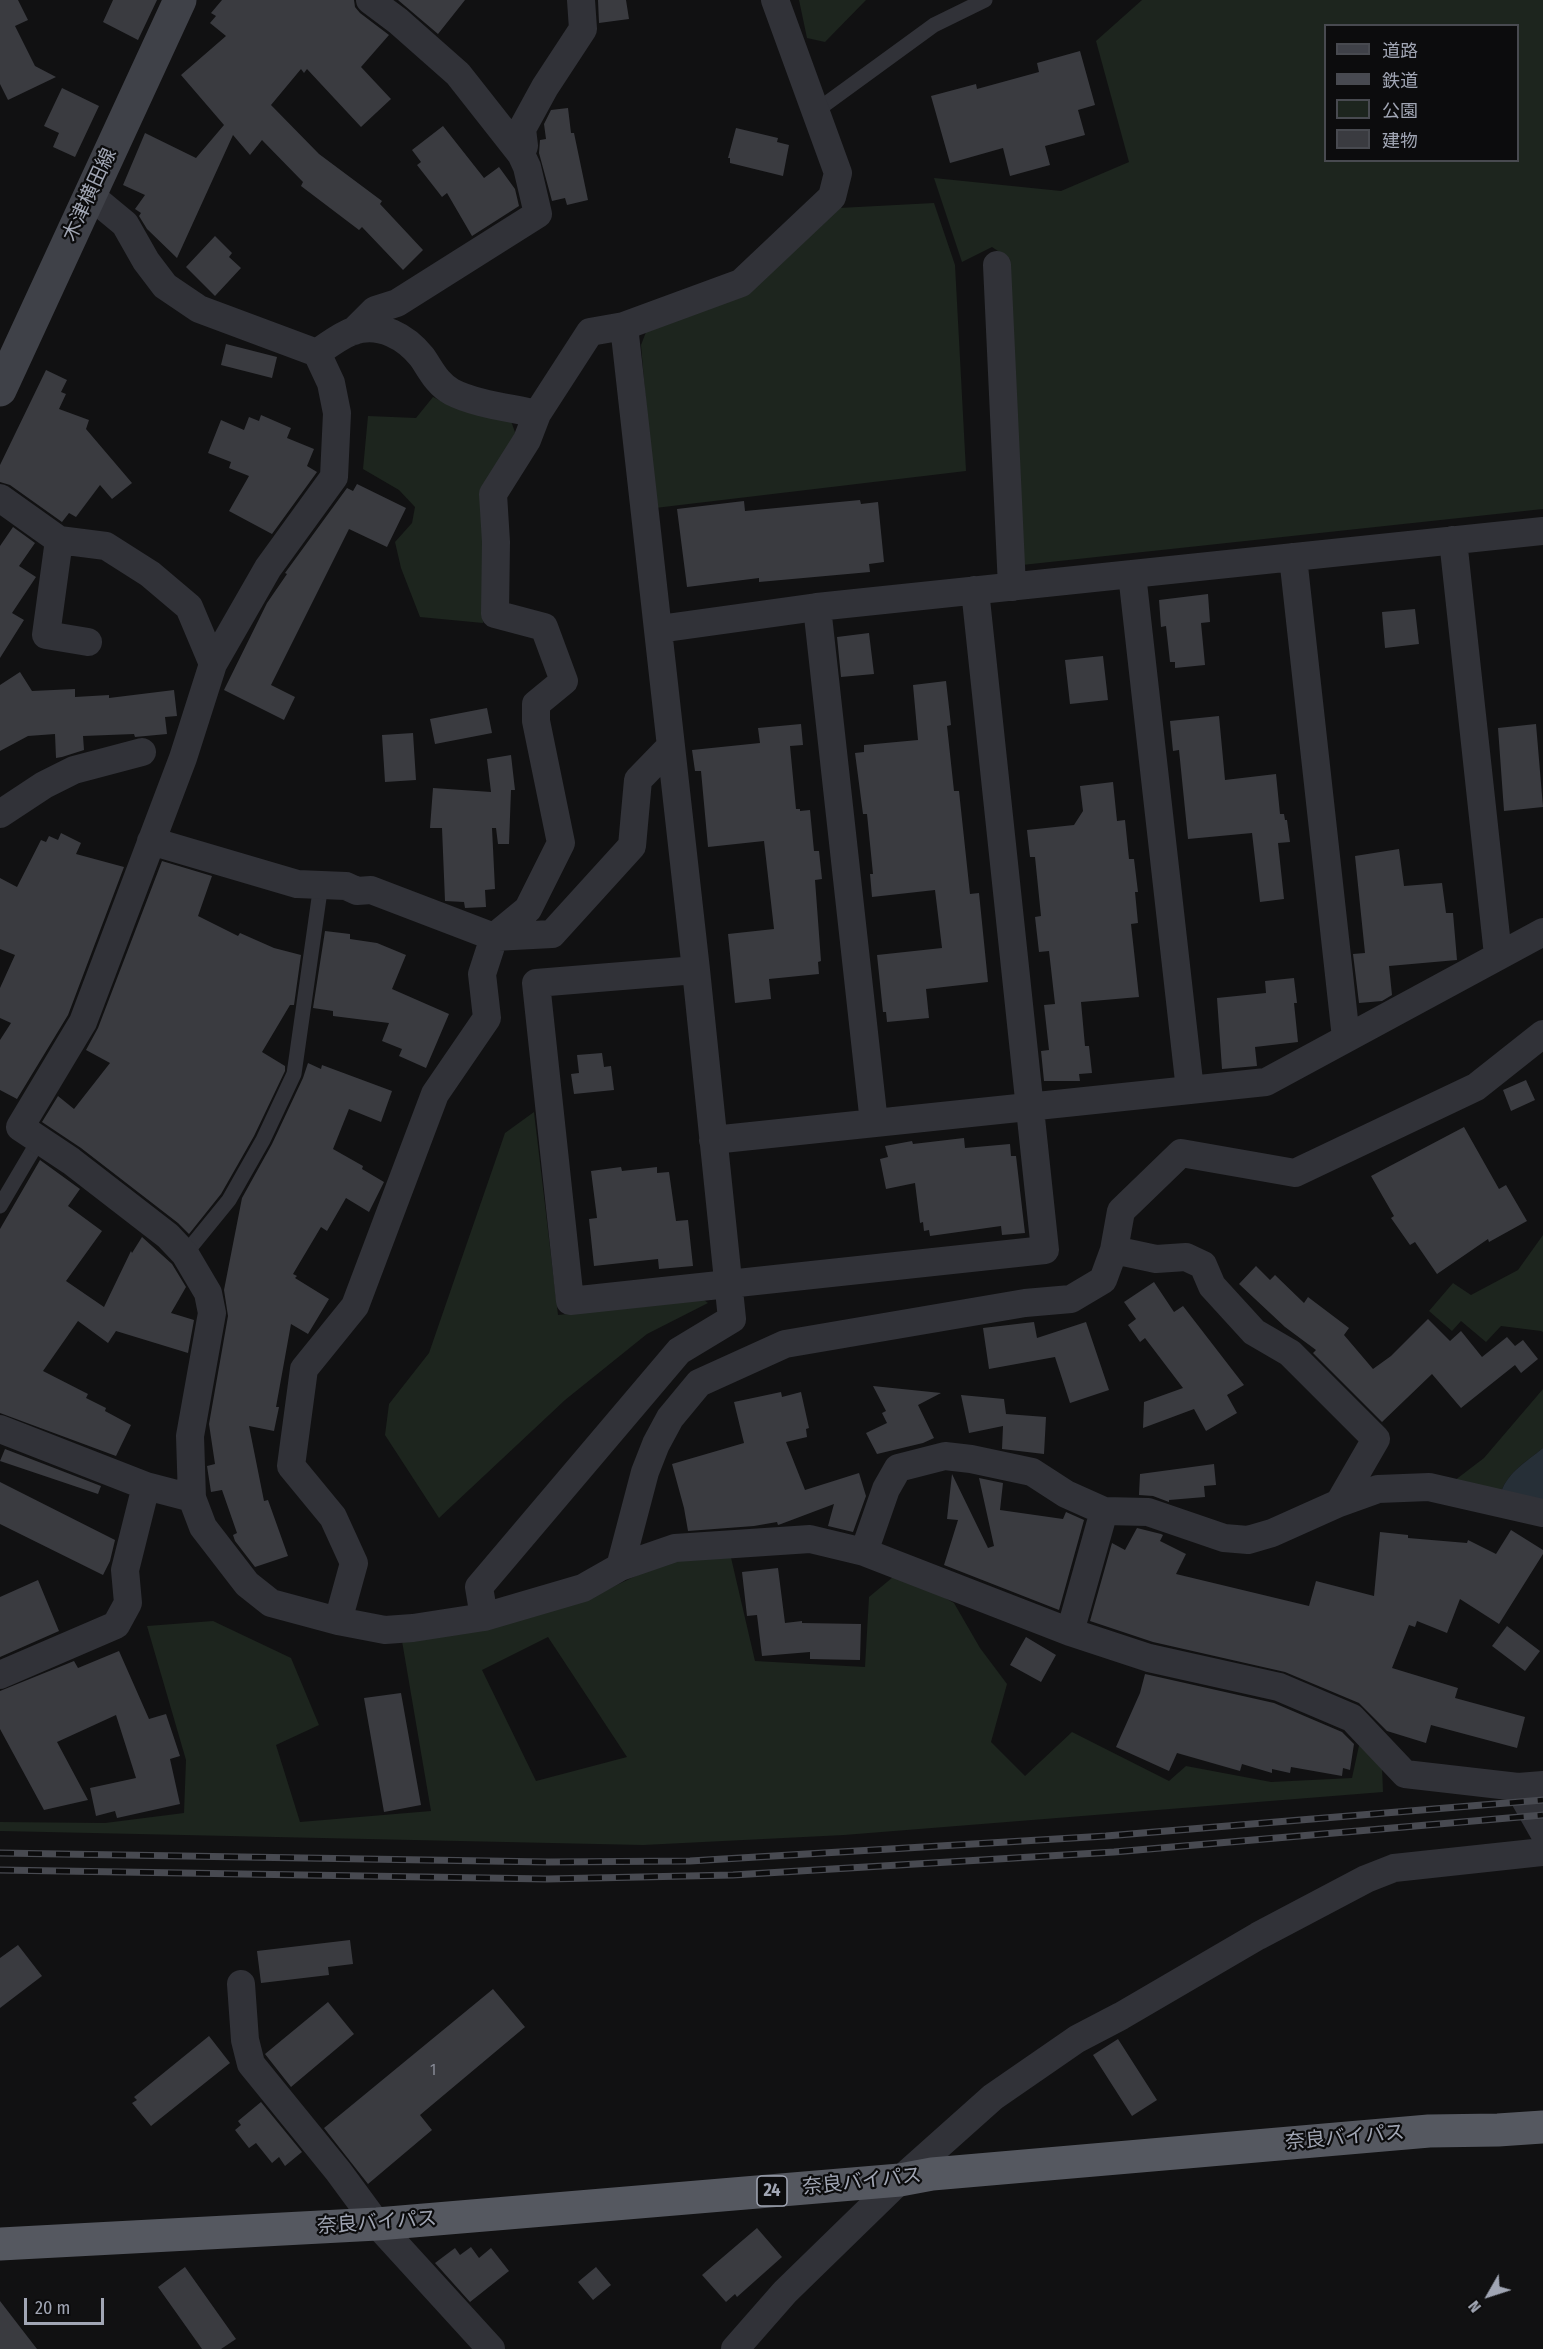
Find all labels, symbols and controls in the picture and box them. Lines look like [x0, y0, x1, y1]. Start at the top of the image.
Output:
legend [1324, 24, 1519, 162]
text: 道路 [1382, 40, 1418, 62]
text: 鉄道 [1382, 70, 1418, 92]
text: 公園 [1382, 100, 1418, 122]
text: 建物 [1382, 130, 1418, 152]
street label: 木津横田線 [58, 145, 122, 245]
house number: 1 [430, 2061, 436, 2081]
street label: 奈良バイパス [1284, 2121, 1406, 2155]
street label: 奈良バイパス [801, 2164, 923, 2200]
road number: 24 [757, 2176, 787, 2206]
street label: 奈良バイパス [316, 2207, 438, 2239]
north arrow [1459, 2265, 1519, 2325]
scale bar [27, 2286, 106, 2324]
text: 20 m [35, 2297, 70, 2319]
text: N [1464, 2297, 1485, 2316]

